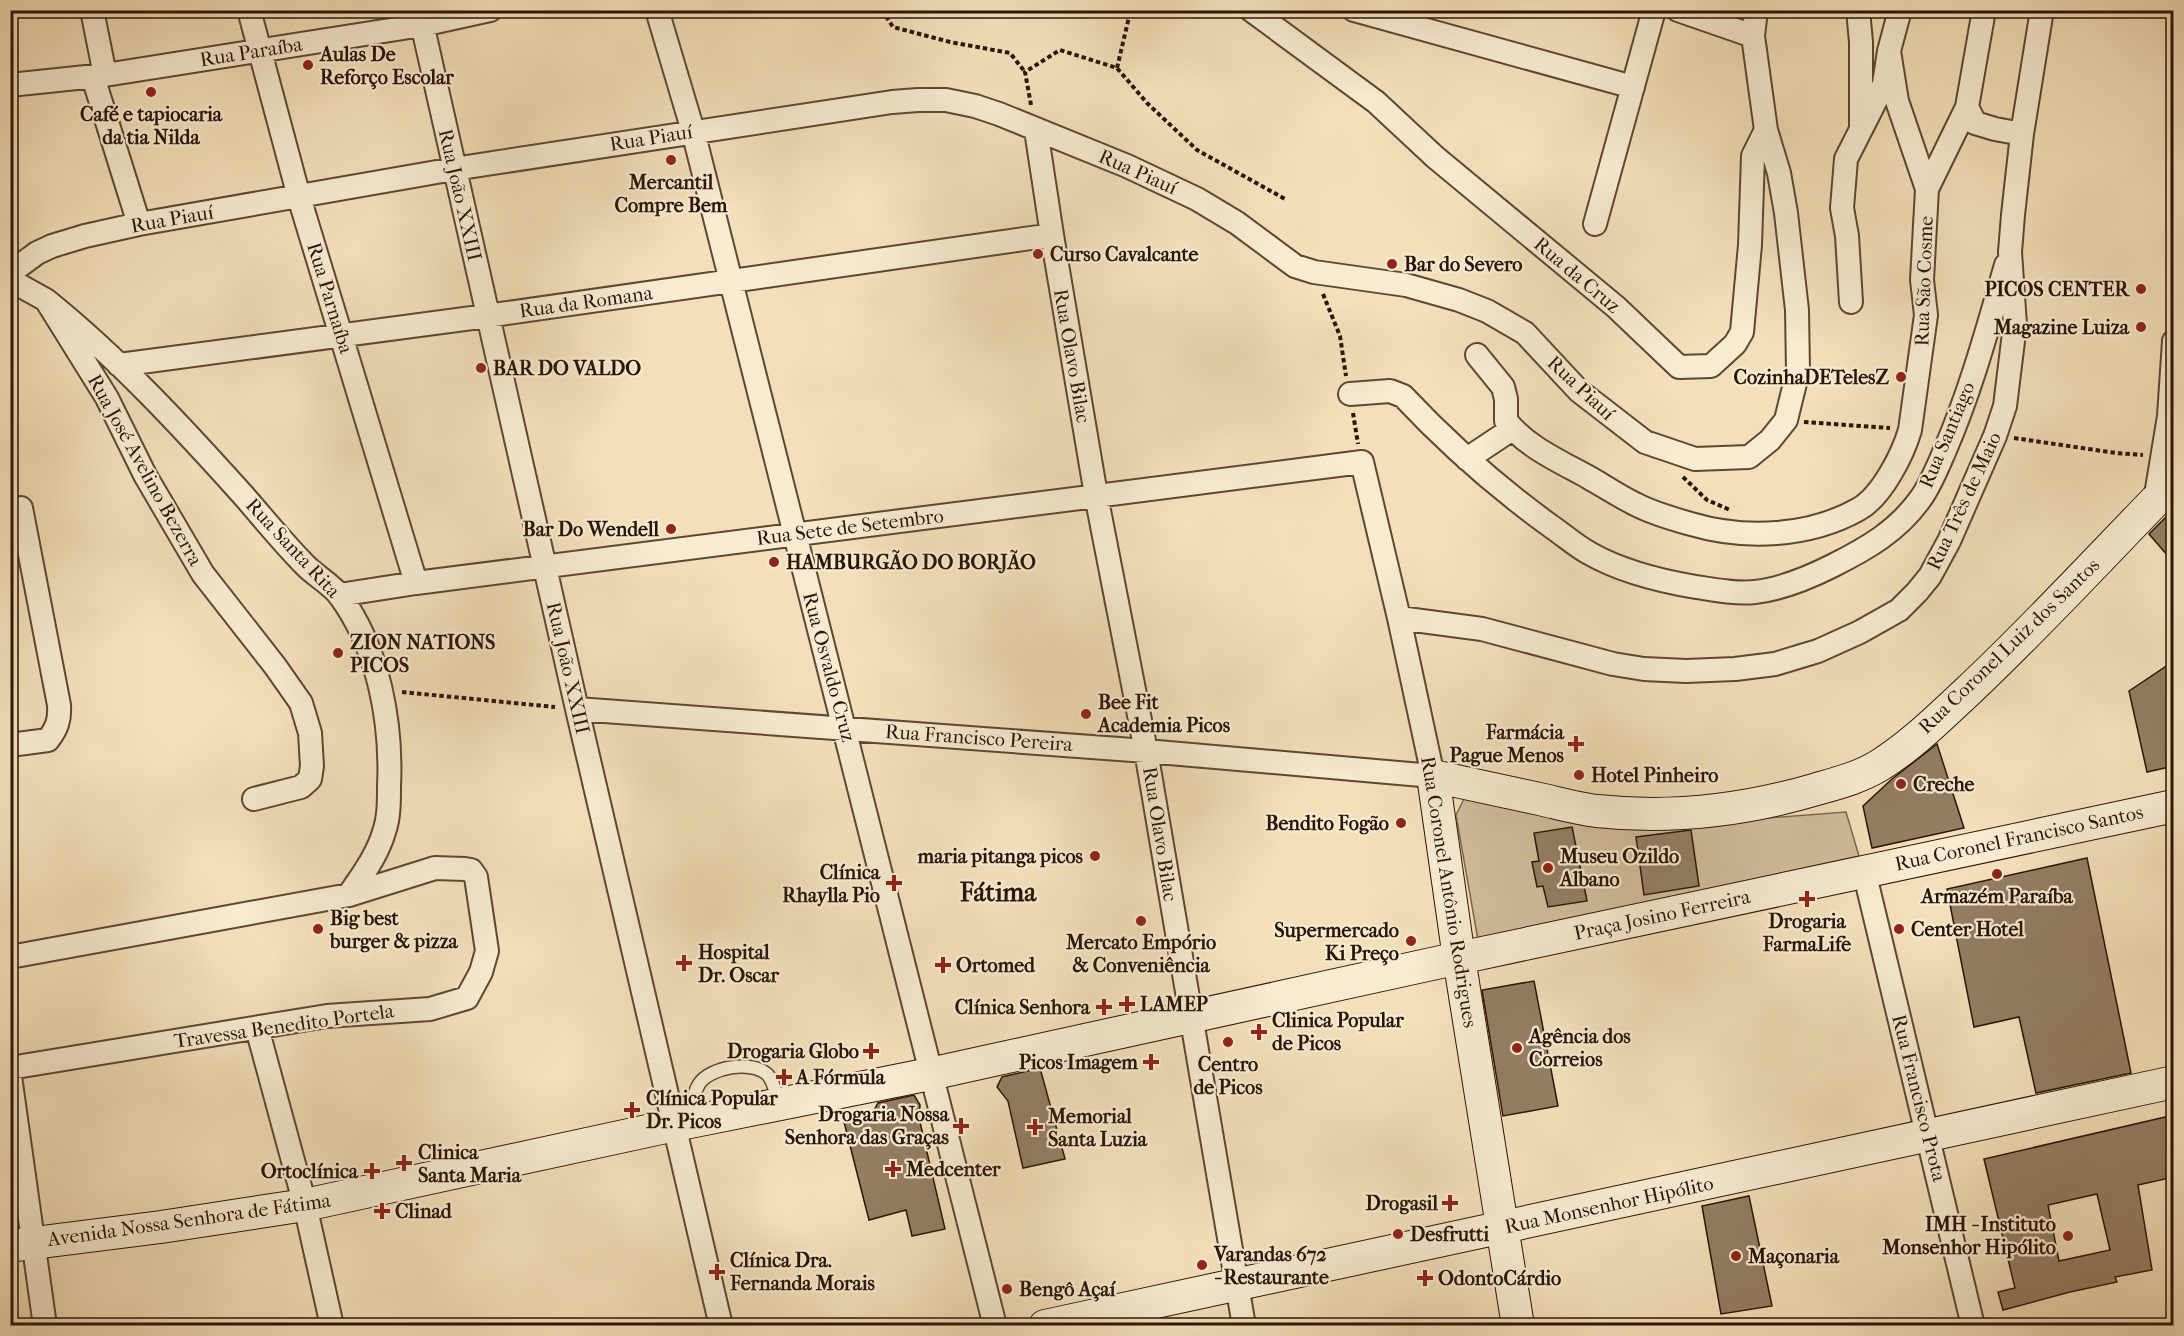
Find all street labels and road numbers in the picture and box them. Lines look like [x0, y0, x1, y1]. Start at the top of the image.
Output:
street label: Rua Paraíba [198, 32, 305, 71]
street label: Rua Piauí [608, 120, 695, 156]
street label: Rua João XXIII [434, 127, 486, 264]
street label: Rua Piauí [1095, 145, 1182, 200]
street label: Rua Piauí [129, 200, 216, 238]
street label: Rua São Cosme [1910, 215, 1938, 347]
street label: Rua da Cruz [1529, 232, 1625, 318]
street label: Rua Parnaíba [302, 240, 358, 357]
street label: Rua da Romana [518, 281, 655, 323]
street label: Rua Olavo Bilac [1049, 287, 1095, 425]
street label: Rua Piauí [1543, 351, 1620, 426]
street label: Rua José Avelino Bezerra [83, 370, 208, 570]
street label: Rua Santiago [1914, 378, 1980, 492]
street label: Rua Três de Maio [1922, 428, 2006, 574]
street label: Rua Santa Rita [241, 494, 345, 603]
street label: Rua Sete de Setembro [755, 504, 945, 550]
street label: Rua Coronel Luiz dos Santos [1914, 553, 2104, 739]
street label: Rua Osvaldo Cruz [798, 590, 860, 745]
street label: Rua João XXIII [542, 600, 594, 737]
street label: Rua Francisco Pereira [884, 720, 1074, 756]
street label: Rua Coronel Antônio Rodrigues [1416, 755, 1482, 1029]
street label: Rua Olavo Bilac [1138, 765, 1182, 903]
street label: Rua Coronel Francisco Santos [1893, 800, 2145, 876]
street label: Praça Josino Ferreira [1572, 885, 1753, 945]
street label: Travessa Benedito Portela [173, 999, 396, 1053]
street label: Rua Francisco Prota [1887, 1012, 1951, 1185]
street label: Rua Monsenhor Hipólito [1503, 1172, 1715, 1238]
street label: Avenida Nossa Senhora de Fátima [45, 1189, 333, 1251]

